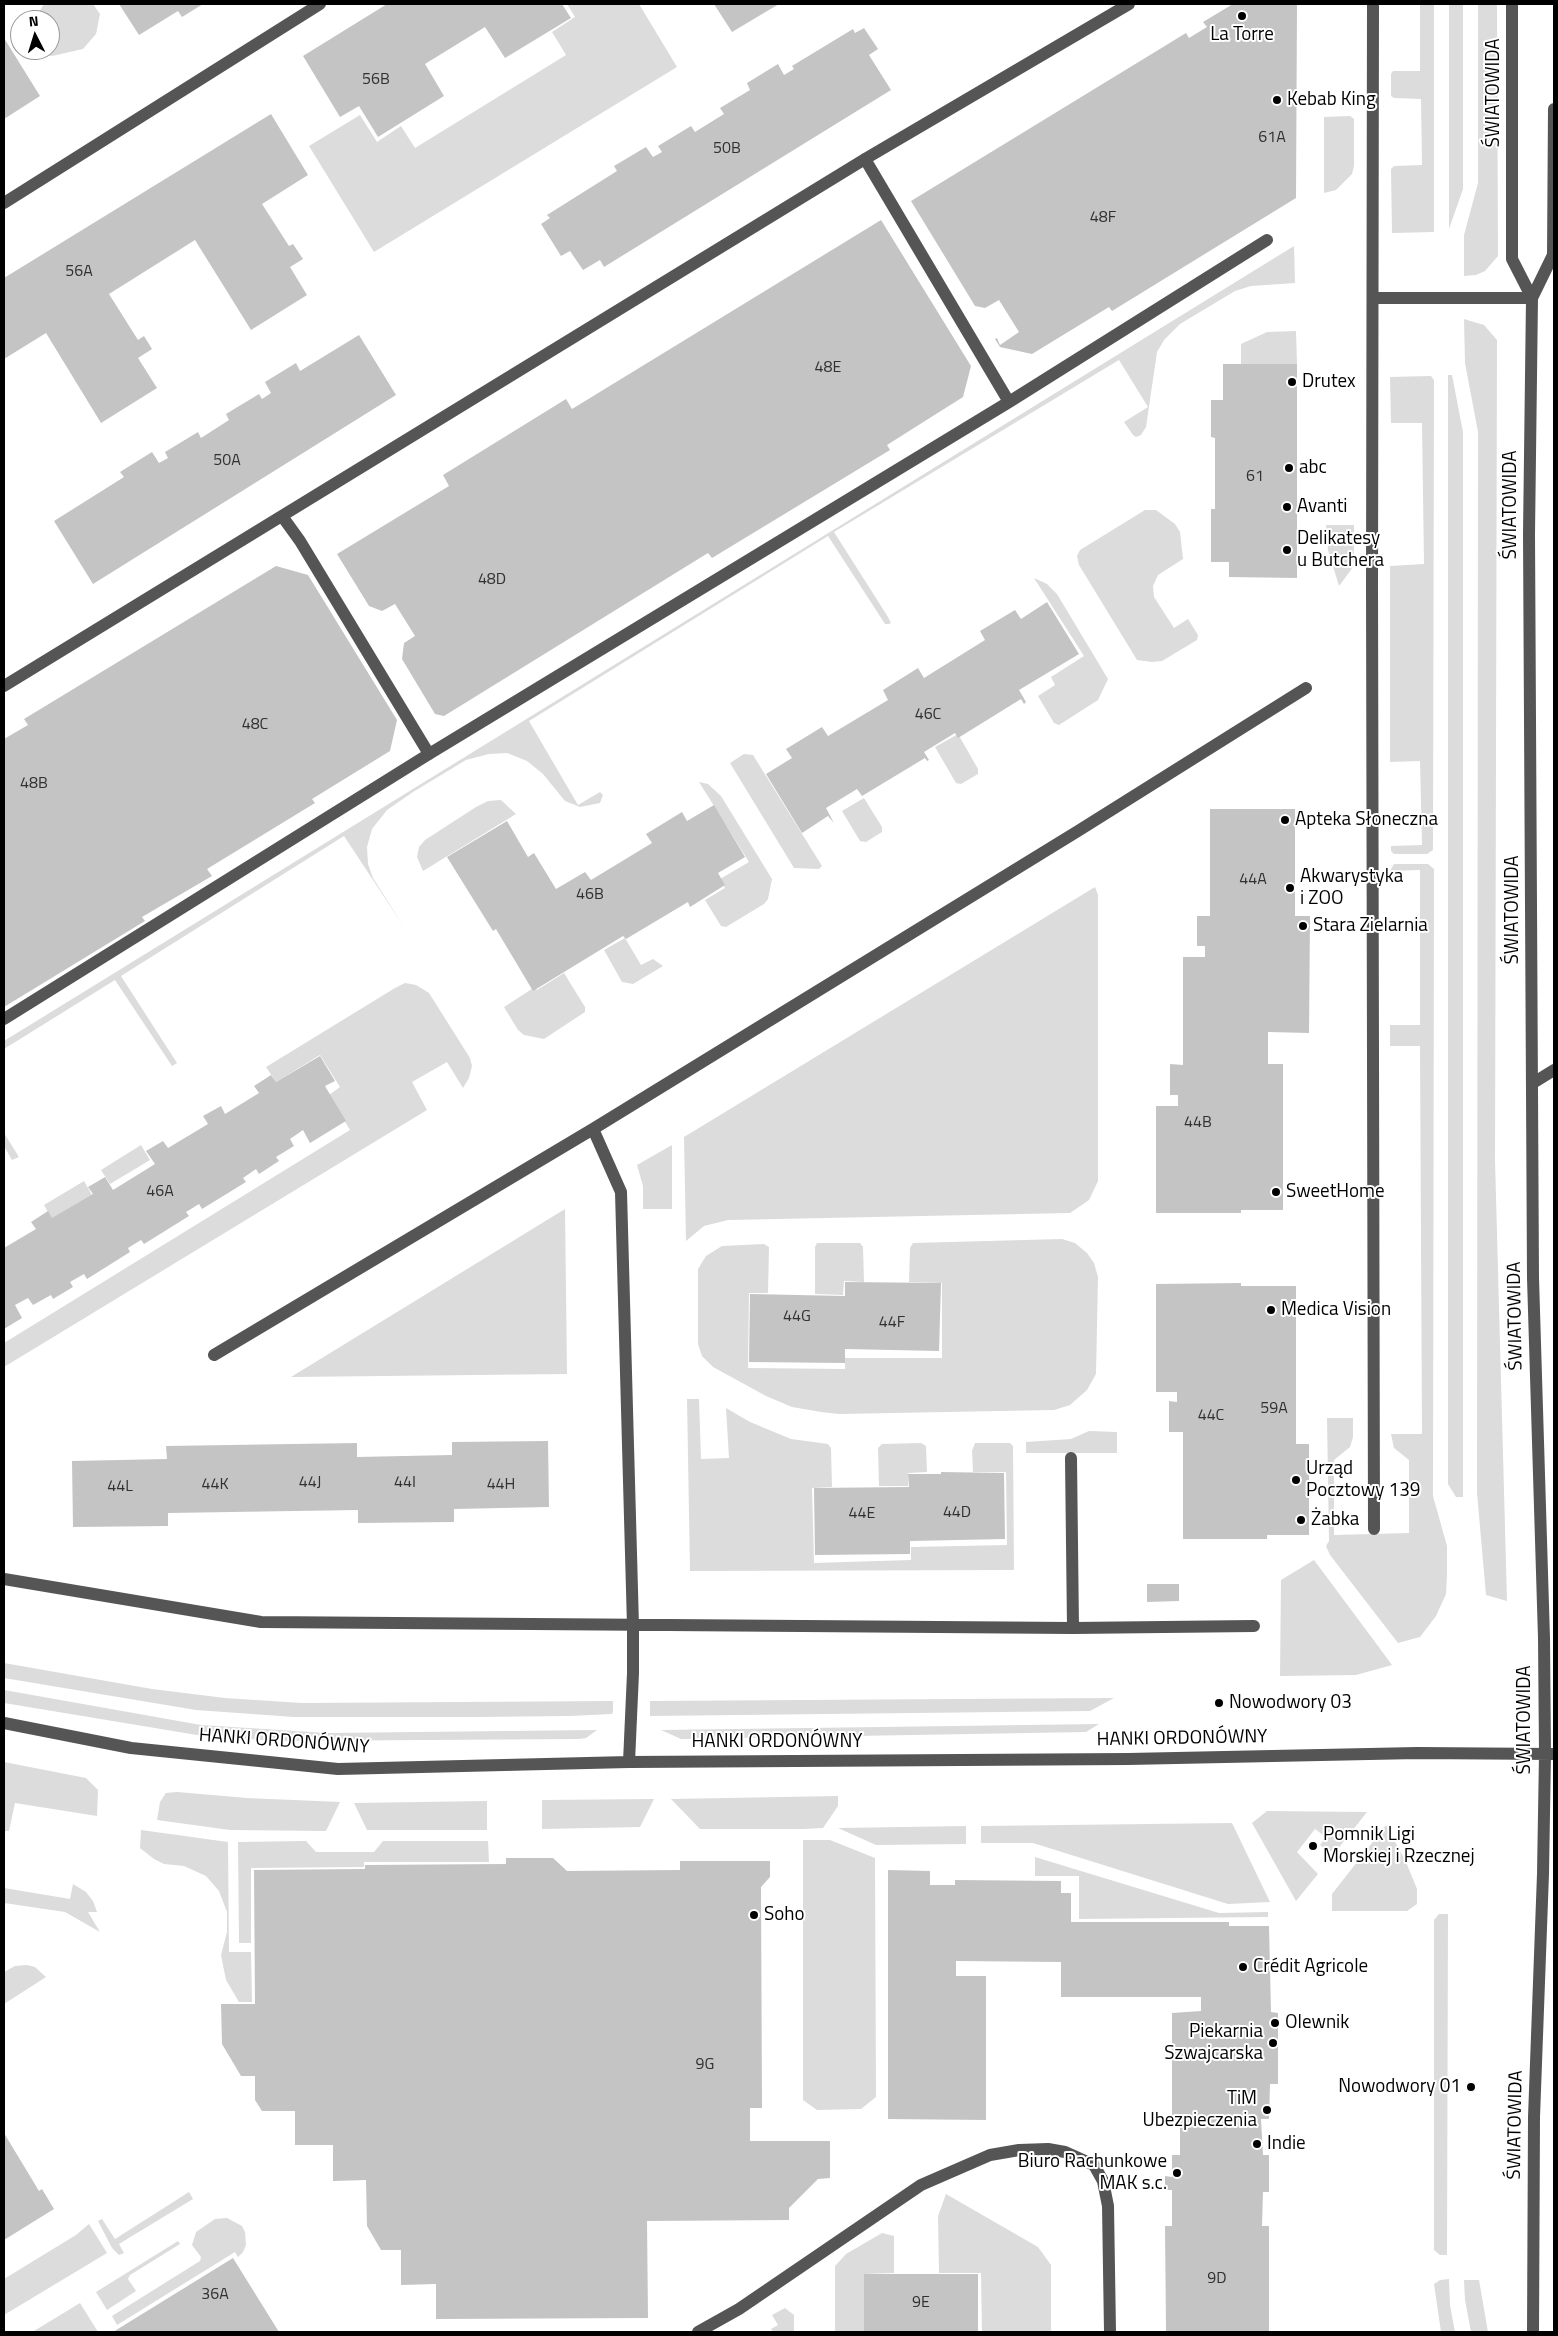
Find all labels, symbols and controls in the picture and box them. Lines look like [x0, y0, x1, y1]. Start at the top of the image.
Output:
north arrow [10, 10, 60, 60]
text: N [28, 10, 39, 31]
marker: La Torre [1236, 10, 1248, 22]
place label: La Torre [1210, 24, 1274, 46]
street label: ŚWIATOWIDA [1483, 38, 1505, 148]
house number: 56B [362, 70, 390, 90]
place label: Kebab King [1287, 89, 1376, 111]
marker: Kebab King [1271, 94, 1283, 106]
house number: 61A [1258, 128, 1286, 148]
house number: 50B [713, 139, 741, 159]
house number: 48F [1090, 208, 1116, 228]
house number: 56A [65, 262, 93, 282]
house number: 48E [815, 358, 841, 378]
place label: Drutex [1302, 371, 1356, 393]
marker: Drutex [1286, 376, 1298, 388]
street label: ŚWIATOWIDA [1500, 450, 1522, 560]
house number: 50A [213, 451, 241, 471]
place label: abc [1299, 457, 1327, 479]
marker: abc [1283, 462, 1295, 474]
house number: 61 [1246, 467, 1264, 487]
place label: Avanti [1297, 496, 1347, 518]
marker: Avanti [1281, 501, 1293, 513]
place label: Delikatesy u Butchera [1297, 528, 1384, 572]
marker: Delikatesy u Butchera [1281, 544, 1293, 556]
house number: 48D [478, 570, 506, 590]
house number: 46C [915, 705, 941, 725]
house number: 48C [242, 715, 268, 735]
house number: 48B [20, 774, 48, 794]
place label: Apteka Słoneczna [1295, 809, 1438, 831]
marker: Apteka Słoneczna [1279, 814, 1291, 826]
street label: ŚWIATOWIDA [1502, 855, 1524, 965]
place label: Akwarystyka i ZOO [1300, 866, 1403, 910]
house number: 44A [1239, 870, 1267, 890]
marker: Akwarystyka i ZOO [1284, 882, 1296, 894]
house number: 46B [576, 885, 604, 905]
place label: Stara Zielarnia [1313, 915, 1428, 937]
marker: Stara Zielarnia [1297, 920, 1309, 932]
house number: 44B [1184, 1113, 1212, 1133]
place label: SweetHome [1286, 1181, 1385, 1203]
house number: 46A [146, 1182, 174, 1202]
marker: SweetHome [1270, 1186, 1282, 1198]
street label: ŚWIATOWIDA [1504, 1261, 1528, 1371]
place label: Medica Vision [1281, 1299, 1391, 1321]
marker: Medica Vision [1265, 1304, 1277, 1316]
house number: 44G [783, 1307, 811, 1327]
house number: 44F [879, 1313, 905, 1333]
house number: 59A [1260, 1399, 1288, 1419]
house number: 44C [1198, 1406, 1224, 1426]
place label: Urząd Pocztowy 139 [1306, 1458, 1421, 1502]
house number: 44J [299, 1473, 321, 1493]
house number: 44I [394, 1473, 416, 1493]
marker: Urząd Pocztowy 139 [1290, 1474, 1302, 1486]
house number: 44K [201, 1475, 229, 1495]
house number: 44H [487, 1475, 515, 1495]
house number: 44L [107, 1477, 133, 1497]
house number: 44D [943, 1503, 971, 1523]
house number: 44E [849, 1504, 875, 1524]
place label: Żabka [1311, 1509, 1359, 1531]
marker: Żabka [1295, 1514, 1307, 1526]
street label: ŚWIATOWIDA [1514, 1665, 1536, 1775]
place label: Nowodwory 03 [1229, 1692, 1352, 1714]
marker: Nowodwory 03 [1213, 1697, 1225, 1709]
street label: HANKI ORDONÓWNY [198, 1725, 370, 1759]
street label: HANKI ORDONÓWNY [1096, 1726, 1268, 1752]
street label: HANKI ORDONÓWNY [692, 1731, 862, 1753]
place label: Pomnik Ligi Morskiej i Rzecznej [1323, 1824, 1475, 1868]
marker: Pomnik Ligi Morskiej i Rzecznej [1307, 1840, 1319, 1852]
place label: Soho [764, 1904, 805, 1926]
marker: Soho [748, 1909, 760, 1921]
place label: Crédit Agricole [1253, 1956, 1368, 1978]
marker: Crédit Agricole [1237, 1961, 1249, 1973]
place label: Olewnik [1285, 2012, 1349, 2034]
marker: Olewnik [1269, 2017, 1281, 2029]
place label: Piekarnia Szwajcarska [1164, 2021, 1263, 2065]
marker: Piekarnia Szwajcarska [1267, 2037, 1279, 2049]
house number: 9G [696, 2055, 714, 2075]
street label: ŚWIATOWIDA [1504, 2070, 1528, 2180]
place label: Nowodwory 01 [1338, 2076, 1461, 2098]
marker: Nowodwory 01 [1465, 2081, 1477, 2093]
place label: TiM Ubezpieczenia [1142, 2088, 1257, 2132]
marker: TiM Ubezpieczenia [1261, 2104, 1273, 2116]
place label: Indie [1267, 2133, 1306, 2155]
marker: Indie [1251, 2138, 1263, 2150]
place label: Biuro Rachunkowe MAK s.c. [1018, 2151, 1167, 2195]
marker: Biuro Rachunkowe MAK s.c. [1171, 2167, 1183, 2179]
house number: 9D [1207, 2269, 1227, 2289]
house number: 36A [201, 2285, 229, 2305]
house number: 9E [912, 2293, 930, 2313]

